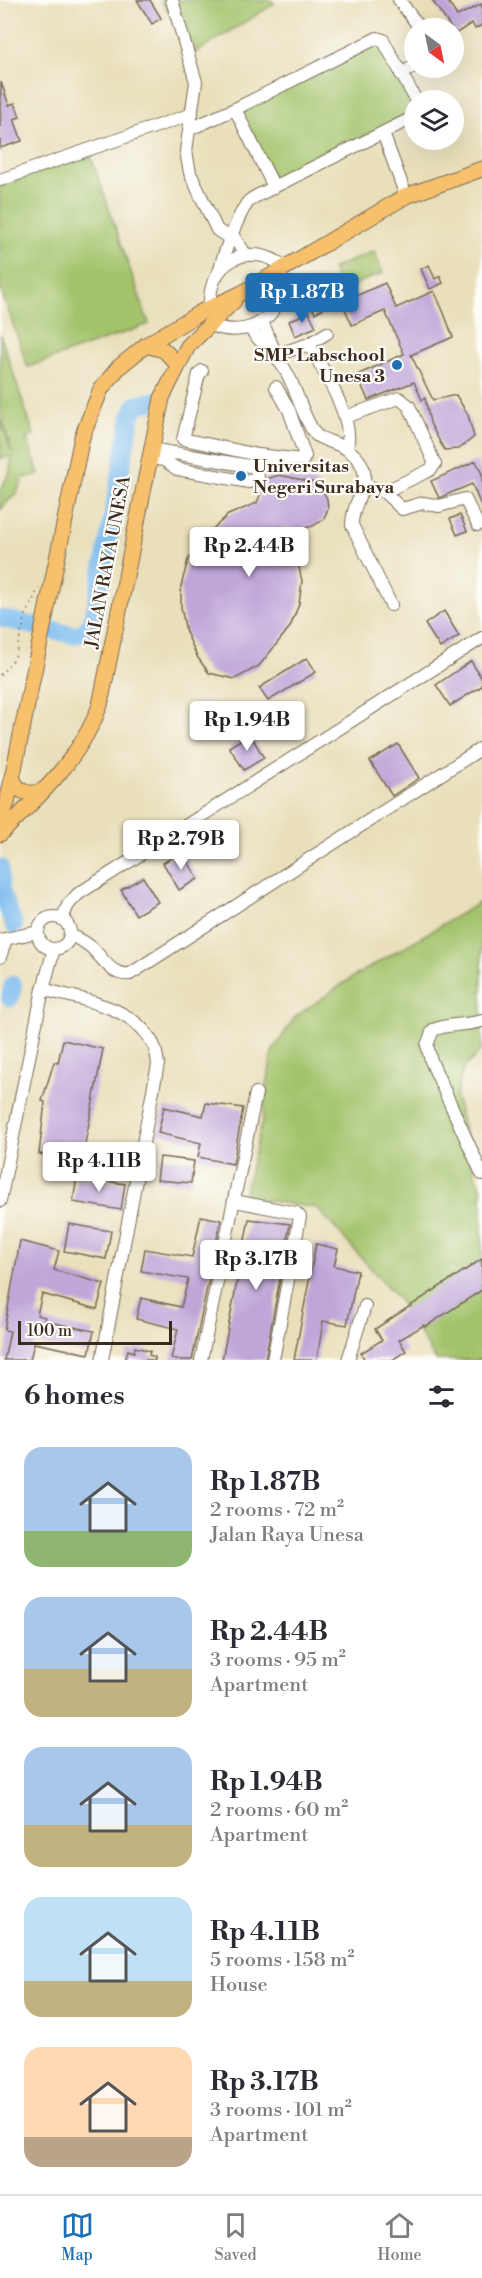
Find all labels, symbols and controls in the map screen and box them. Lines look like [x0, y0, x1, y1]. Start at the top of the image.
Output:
north arrow [404, 18, 464, 78]
map controls [404, 18, 464, 150]
button: layers [404, 90, 464, 150]
pin: Rp 1.87B [240, 273, 364, 324]
text: Rp 1.87B [259, 280, 345, 305]
place label: SMP Labschool Unesa 3 [254, 344, 385, 388]
marker: SMP Labschool Unesa 3 [390, 358, 404, 372]
place label: Universitas Negeri Surabaya [253, 455, 394, 499]
marker: Universitas Negeri Surabaya [234, 469, 248, 483]
street label: JALAN RAYA UNESA [80, 473, 136, 651]
pin: Rp 2.44B [187, 527, 311, 578]
text: Rp 2.44B [204, 534, 294, 559]
pin: Rp 1.94B [185, 701, 309, 752]
text: Rp 1.94B [204, 708, 290, 733]
pin: Rp 2.79B [119, 820, 243, 871]
text: Rp 2.79B [137, 827, 225, 852]
pin: Rp 4.11B [37, 1142, 161, 1193]
text: Rp 4.11B [57, 1149, 141, 1174]
pin: Rp 3.17B [194, 1240, 318, 1291]
text: Rp 3.17B [214, 1247, 298, 1272]
scale bar [18, 1318, 172, 1346]
text: 100 m [27, 1321, 72, 1341]
text: 6 homes [24, 1380, 125, 1412]
icon: filters [425, 1380, 458, 1413]
text: Rp 1.87B [210, 1466, 321, 1498]
icon: home [72, 1471, 144, 1543]
text: 2 rooms · 72 m² [210, 1498, 344, 1523]
text: Jalan Raya Unesa [210, 1523, 364, 1548]
text: Rp 2.44B [210, 1616, 328, 1648]
icon: home [72, 1621, 144, 1693]
text: 3 rooms · 95 m² [210, 1648, 346, 1673]
text: Apartment [210, 1673, 308, 1698]
text: Rp 1.94B [210, 1766, 323, 1798]
icon: home [72, 1771, 144, 1843]
text: 2 rooms · 60 m² [210, 1798, 348, 1823]
text: Apartment [210, 1823, 308, 1848]
text: Rp 4.11B [210, 1916, 320, 1948]
icon: home [72, 1921, 144, 1993]
text: 5 rooms · 158 m² [210, 1948, 354, 1973]
text: House [210, 1973, 268, 1998]
text: Rp 3.17B [210, 2066, 319, 2098]
icon: home [72, 2071, 144, 2143]
text: 3 rooms · 101 m² [210, 2098, 352, 2123]
text: Apartment [210, 2123, 308, 2148]
tab: Map [61, 2209, 94, 2265]
tab: Saved [215, 2209, 257, 2265]
tab: Home [378, 2209, 421, 2265]

